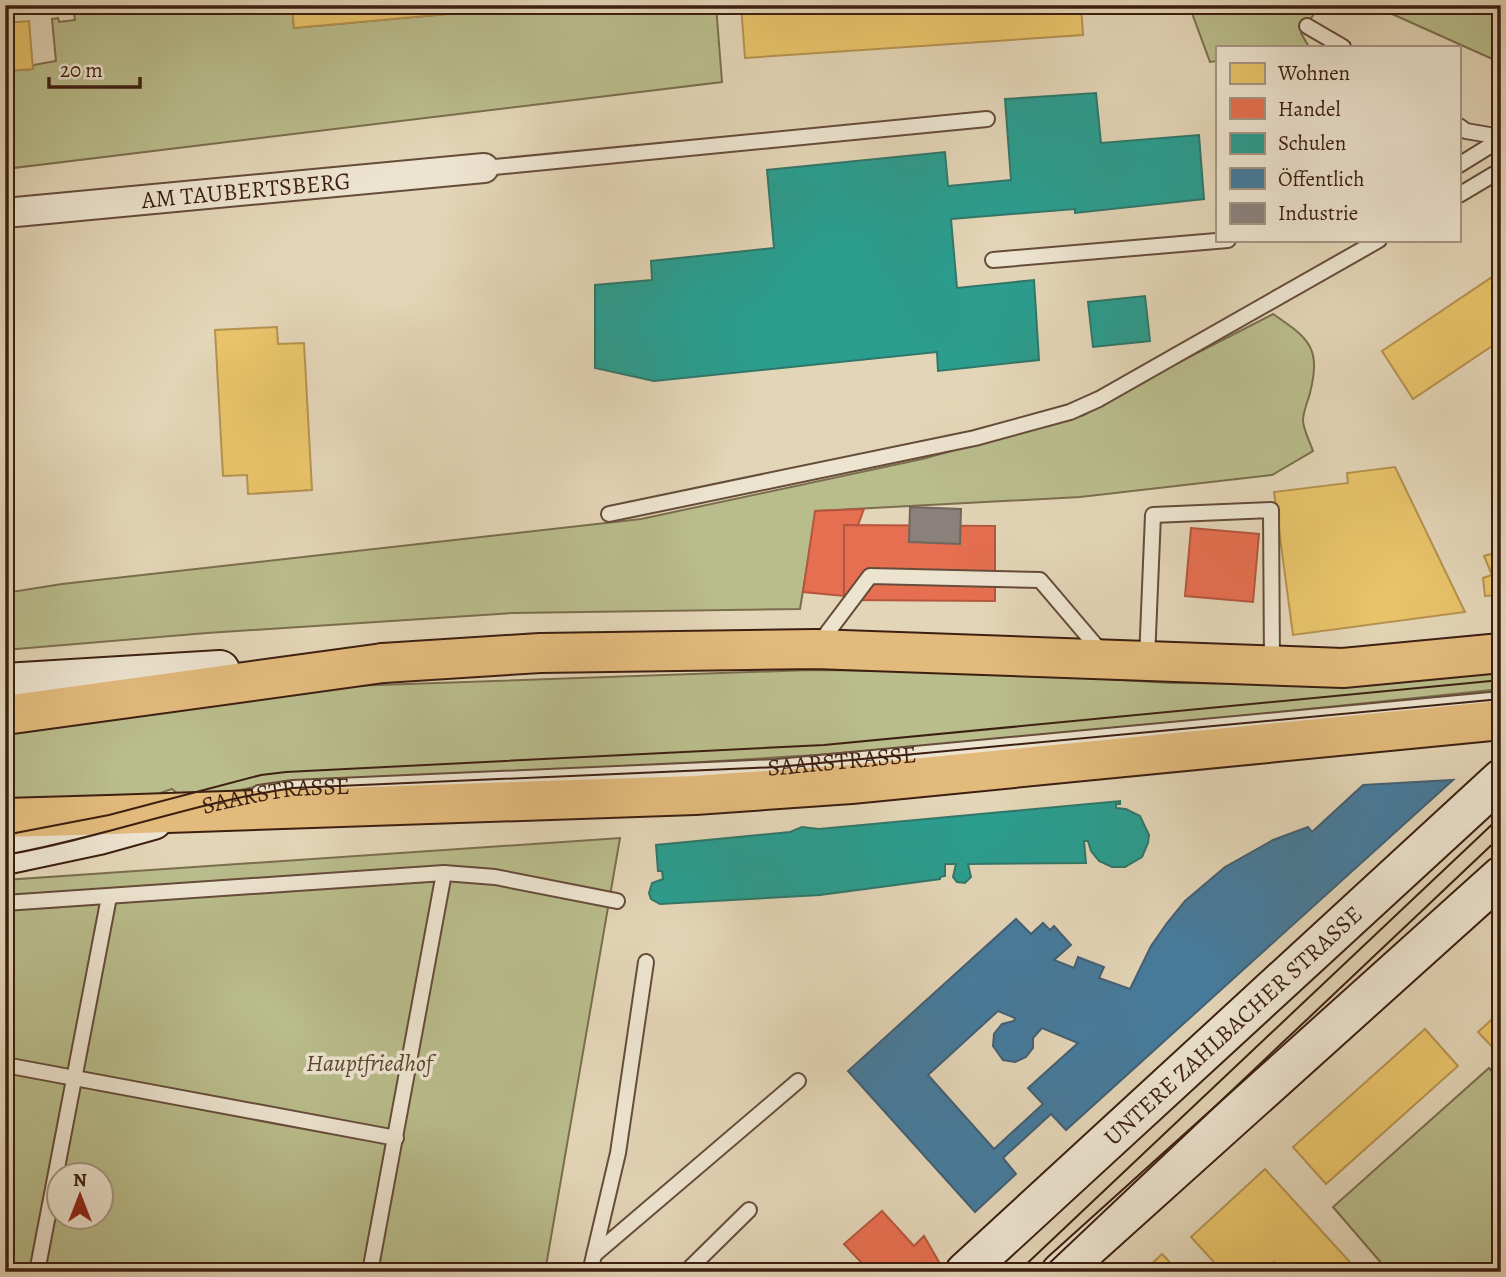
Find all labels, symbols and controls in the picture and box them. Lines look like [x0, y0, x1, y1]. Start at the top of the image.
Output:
scale bar [49, 46, 140, 90]
legend [1216, 46, 1460, 242]
text: 20 m [60, 56, 103, 84]
text: Wohnen [1277, 59, 1350, 87]
text: Handel [1278, 95, 1341, 123]
text: Schulen [1278, 129, 1346, 157]
street label: AM TAUBERTSBERG [139, 165, 352, 216]
text: Öffentlich [1278, 165, 1364, 193]
text: Industrie [1278, 199, 1358, 227]
street label: SAARSTRASSE [767, 738, 918, 783]
street label: SAARSTRASSE [198, 770, 351, 822]
street label: UNTERE ZAHLBACHER STRASSE [1097, 899, 1369, 1153]
park label: Hauptfriedhof [306, 1047, 437, 1079]
north arrow [46, 1162, 116, 1232]
text: N [73, 1167, 87, 1193]

